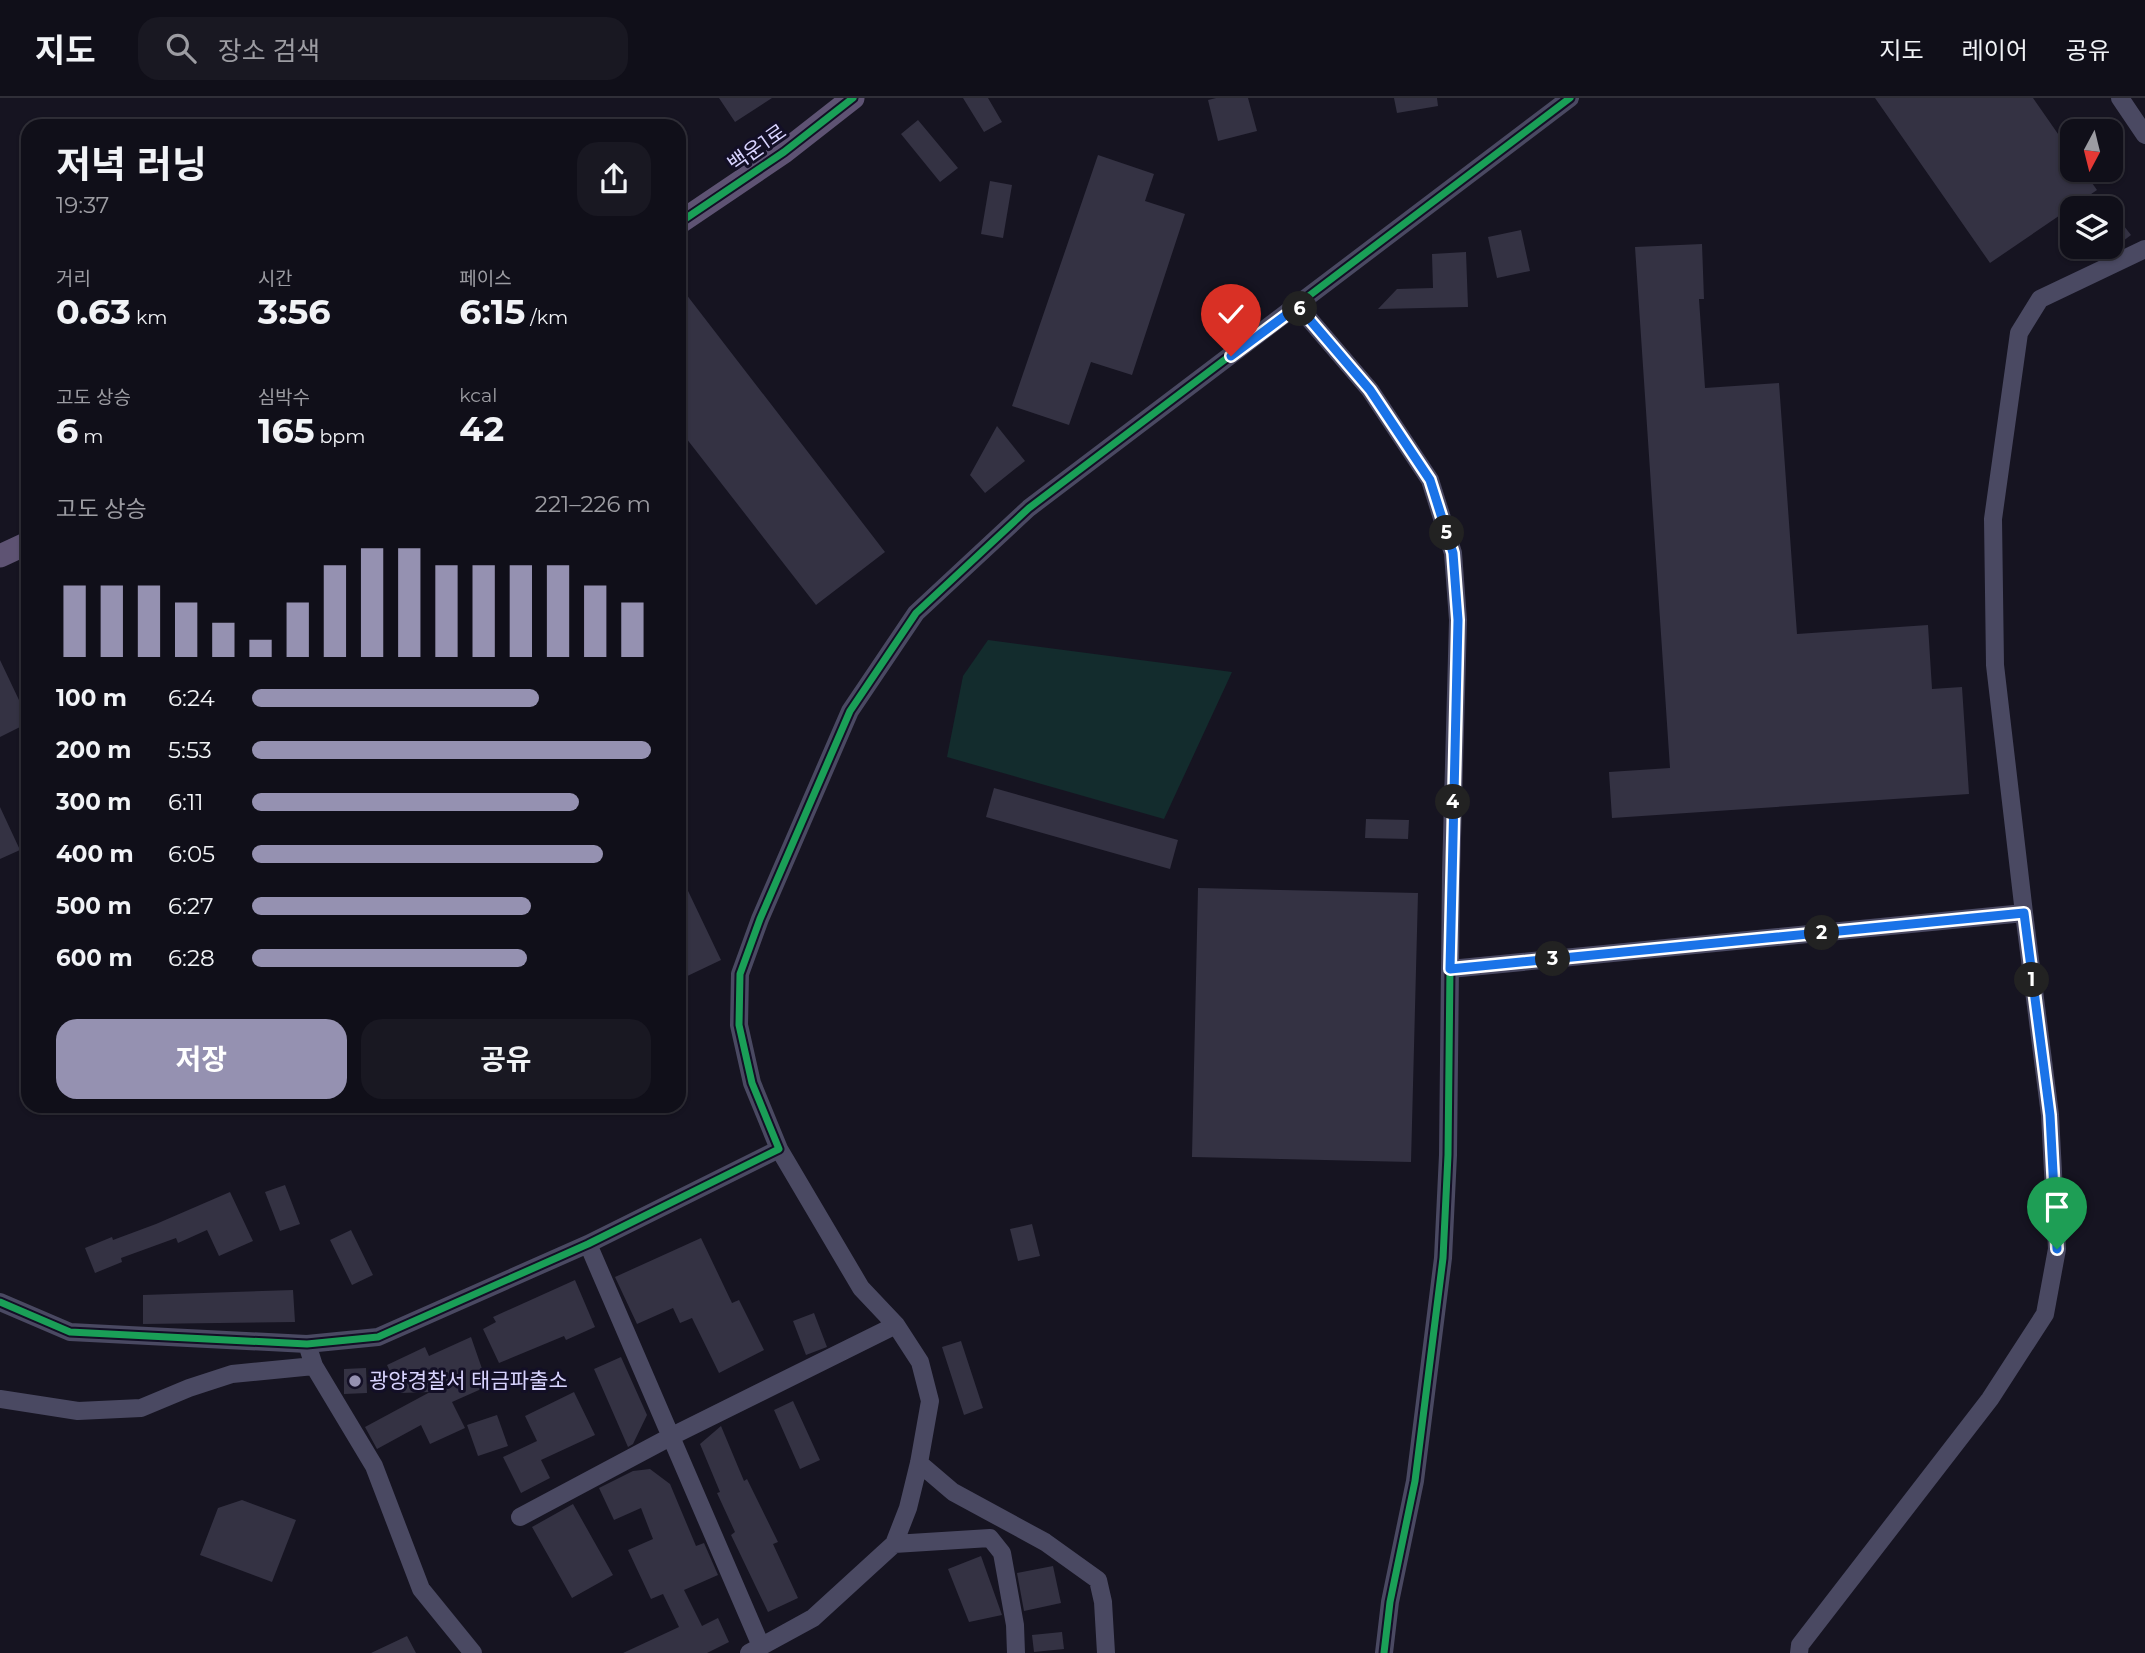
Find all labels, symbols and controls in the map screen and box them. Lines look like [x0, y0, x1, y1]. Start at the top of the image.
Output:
search box [138, 17, 628, 80]
icon: search [162, 29, 200, 67]
text: 지도 [35, 30, 96, 70]
text: 장소 검색 [218, 35, 320, 67]
text: 지도 [1879, 36, 1924, 65]
text: 레이어 [1962, 36, 2028, 65]
text: 공유 [2066, 36, 2110, 65]
street label: 백운1로 [723, 119, 791, 177]
north arrow [2060, 119, 2123, 182]
map controls [2060, 119, 2123, 259]
text: 저녁 러닝 [56, 141, 207, 188]
button: share [577, 142, 651, 216]
text: 19:37 [56, 191, 109, 219]
button: layers [2060, 196, 2123, 259]
text: 거리 [56, 267, 91, 290]
text: 시간 [258, 267, 293, 290]
text: 페이스 [459, 267, 512, 290]
pin [1201, 284, 1261, 356]
text: 0.63 [56, 290, 131, 333]
text: 3:56 [258, 290, 331, 333]
text: 6:15 [459, 290, 525, 333]
pin: 6 [1282, 292, 1318, 326]
icon: check [1212, 295, 1250, 333]
text: 6 [1293, 297, 1306, 320]
text: km [131, 306, 167, 329]
text: /km [525, 306, 568, 329]
text: kcal [459, 384, 497, 407]
text: 고도 상승 [56, 386, 131, 409]
text: 심박수 [258, 386, 310, 409]
text: 42 [459, 407, 504, 450]
text: 6 [56, 409, 78, 452]
text: 165 [258, 409, 315, 452]
text: m [78, 425, 103, 448]
text: bpm [315, 425, 365, 448]
text: 221–226 m [535, 490, 651, 518]
text: 고도 상승 [56, 495, 147, 523]
pin: 5 [1430, 516, 1464, 550]
text: 5 [1441, 521, 1452, 544]
text: 100 m [56, 684, 127, 712]
text: 6:24 [168, 684, 215, 712]
text: 200 m [56, 736, 131, 764]
text: 5:53 [168, 736, 212, 764]
pin: 4 [1436, 784, 1470, 820]
text: 300 m [56, 788, 132, 816]
text: 6:11 [168, 788, 204, 816]
text: 4 [1446, 790, 1459, 813]
text: 400 m [56, 840, 134, 868]
text: 6:05 [168, 840, 215, 868]
text: 500 m [56, 892, 132, 920]
text: 6:27 [168, 892, 213, 920]
pin: 2 [1804, 916, 1840, 950]
text: 2 [1816, 921, 1827, 944]
pin: 3 [1536, 942, 1570, 976]
text: 600 m [56, 944, 133, 972]
text: 6:28 [168, 944, 215, 972]
text: 3 [1547, 947, 1558, 970]
pin: 1 [2014, 962, 2050, 998]
text: 1 [2028, 968, 2035, 991]
button: 저장 [56, 1019, 347, 1099]
button: 공유 [361, 1019, 651, 1099]
pin [2027, 1177, 2087, 1249]
icon: arrive [2038, 1188, 2076, 1226]
place label: 광양경찰서 태금파출소 [369, 1368, 568, 1393]
marker: 광양경찰서 태금파출소 [347, 1373, 363, 1389]

